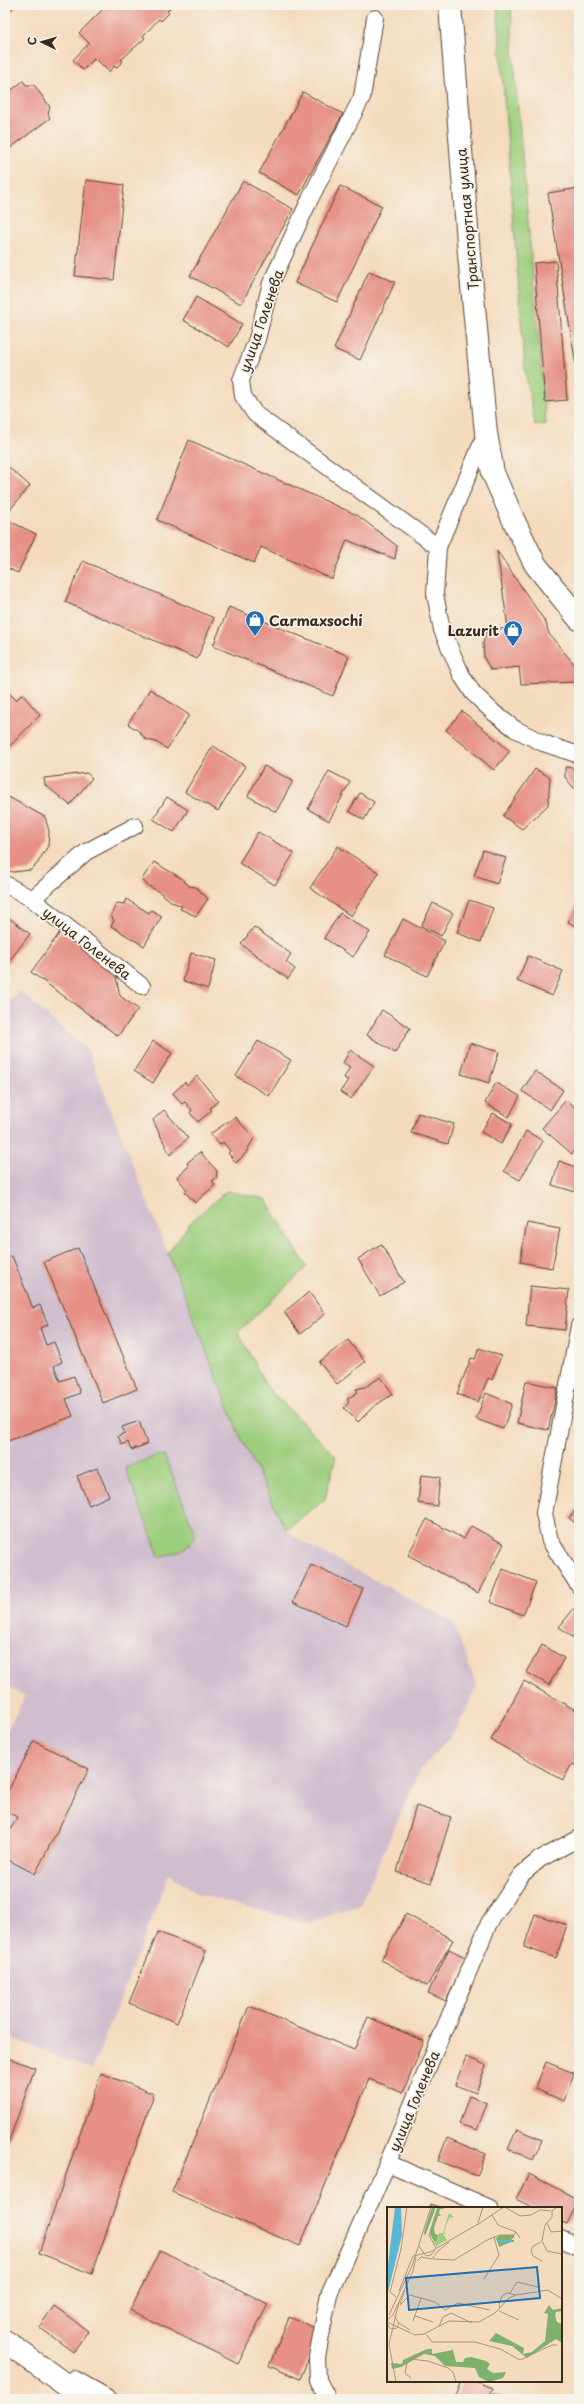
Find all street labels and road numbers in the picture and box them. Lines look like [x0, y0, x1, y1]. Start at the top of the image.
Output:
street label: Транспортная улица [450, 147, 484, 291]
street label: улица Голенева [234, 266, 289, 375]
street label: улица Голенева [38, 902, 136, 985]
street label: улица Голенева [383, 2047, 445, 2155]

